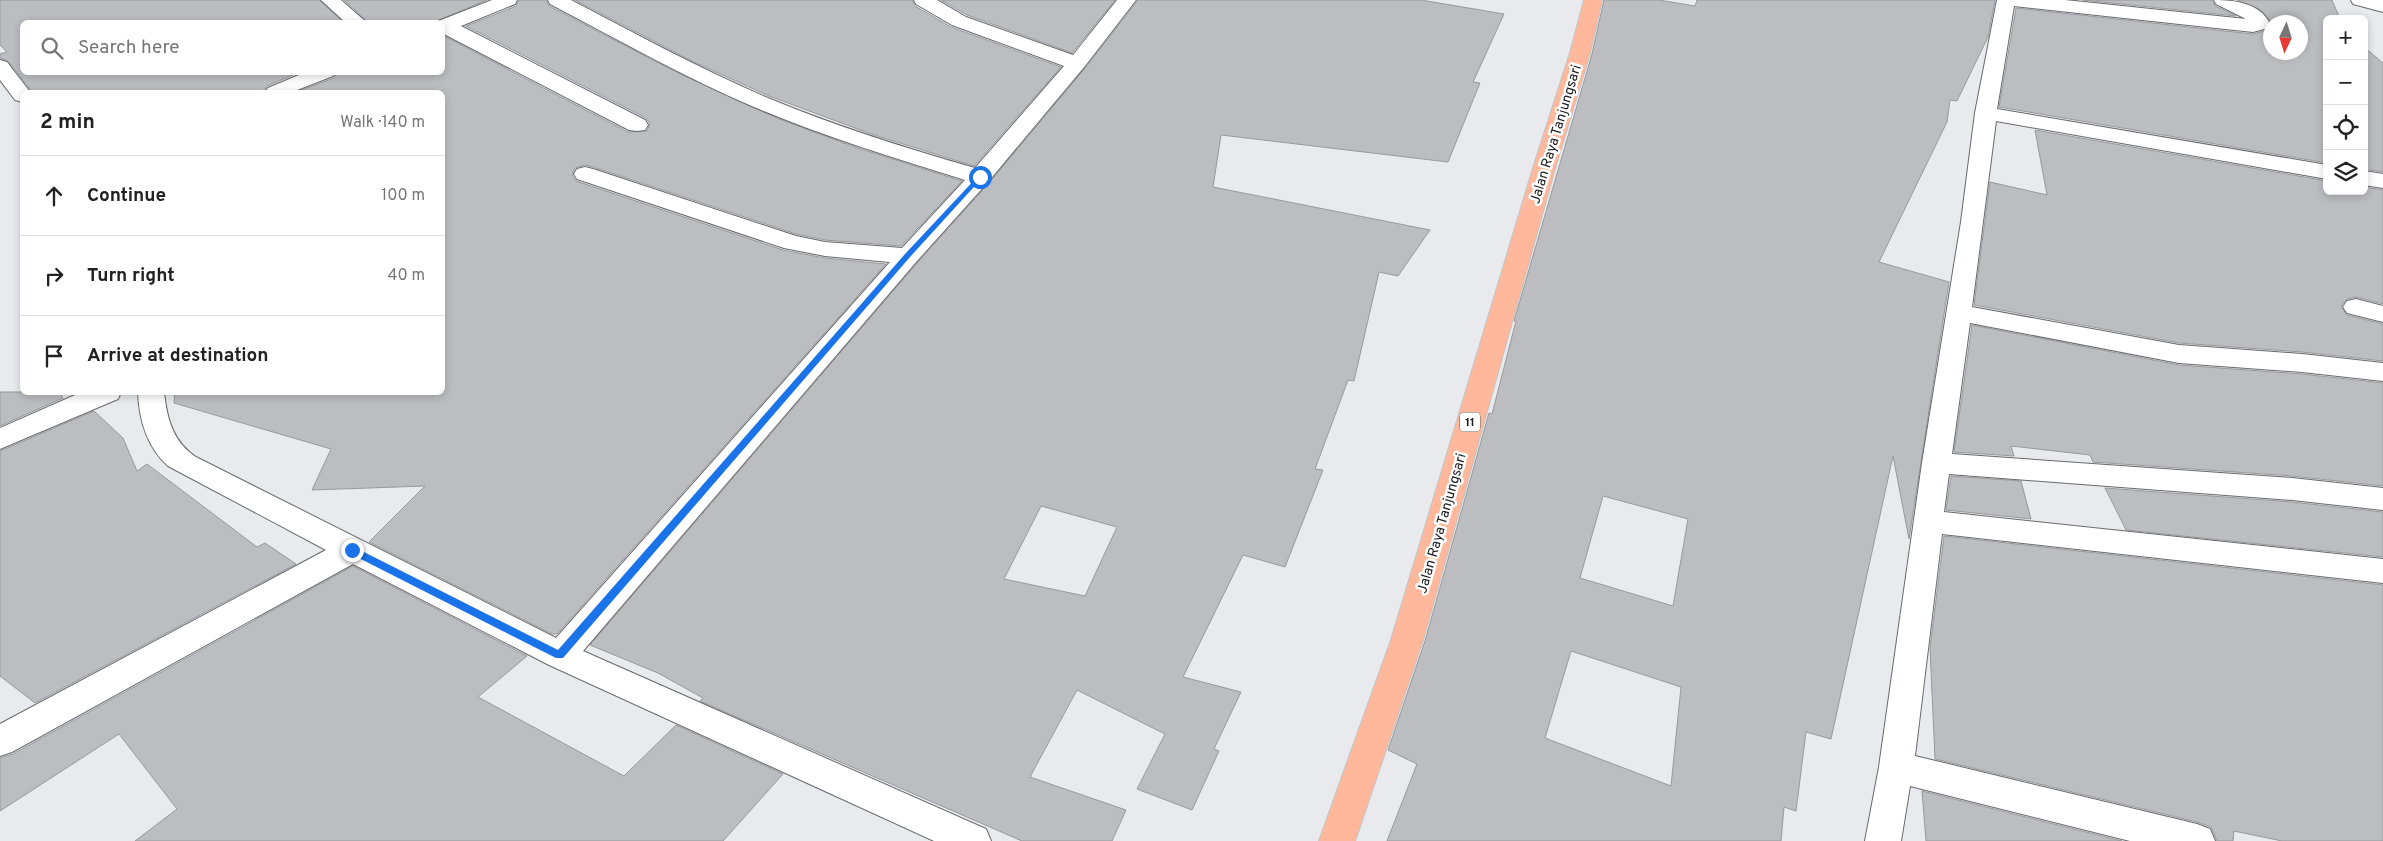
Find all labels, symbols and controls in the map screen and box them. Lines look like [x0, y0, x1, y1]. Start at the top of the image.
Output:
north arrow [2263, 15, 2308, 60]
map controls [2323, 15, 2368, 195]
button: + [2323, 15, 2368, 60]
search box [20, 20, 445, 75]
icon: search [38, 34, 66, 62]
text: Search here [78, 36, 180, 60]
button: − [2323, 60, 2368, 105]
street label: Jalan Raya Tanjungsari [1527, 63, 1586, 206]
button: locate [2323, 105, 2368, 150]
text: 2 min [40, 109, 95, 136]
text: Walk · 140 m [340, 113, 425, 133]
button: layers [2323, 150, 2368, 195]
route start [969, 166, 992, 189]
icon: ahead [40, 182, 68, 210]
text: Continue [87, 184, 166, 208]
text: 100 m [381, 186, 425, 206]
icon: right [40, 262, 68, 290]
text: Turn right [87, 264, 175, 288]
text: 40 m [387, 266, 425, 286]
icon: arrive [40, 342, 68, 370]
text: Arrive at destination [87, 344, 268, 368]
road number: 11 [1460, 412, 1480, 432]
street label: Jalan Raya Tanjungsari [1414, 452, 1471, 595]
route end [341, 539, 364, 562]

